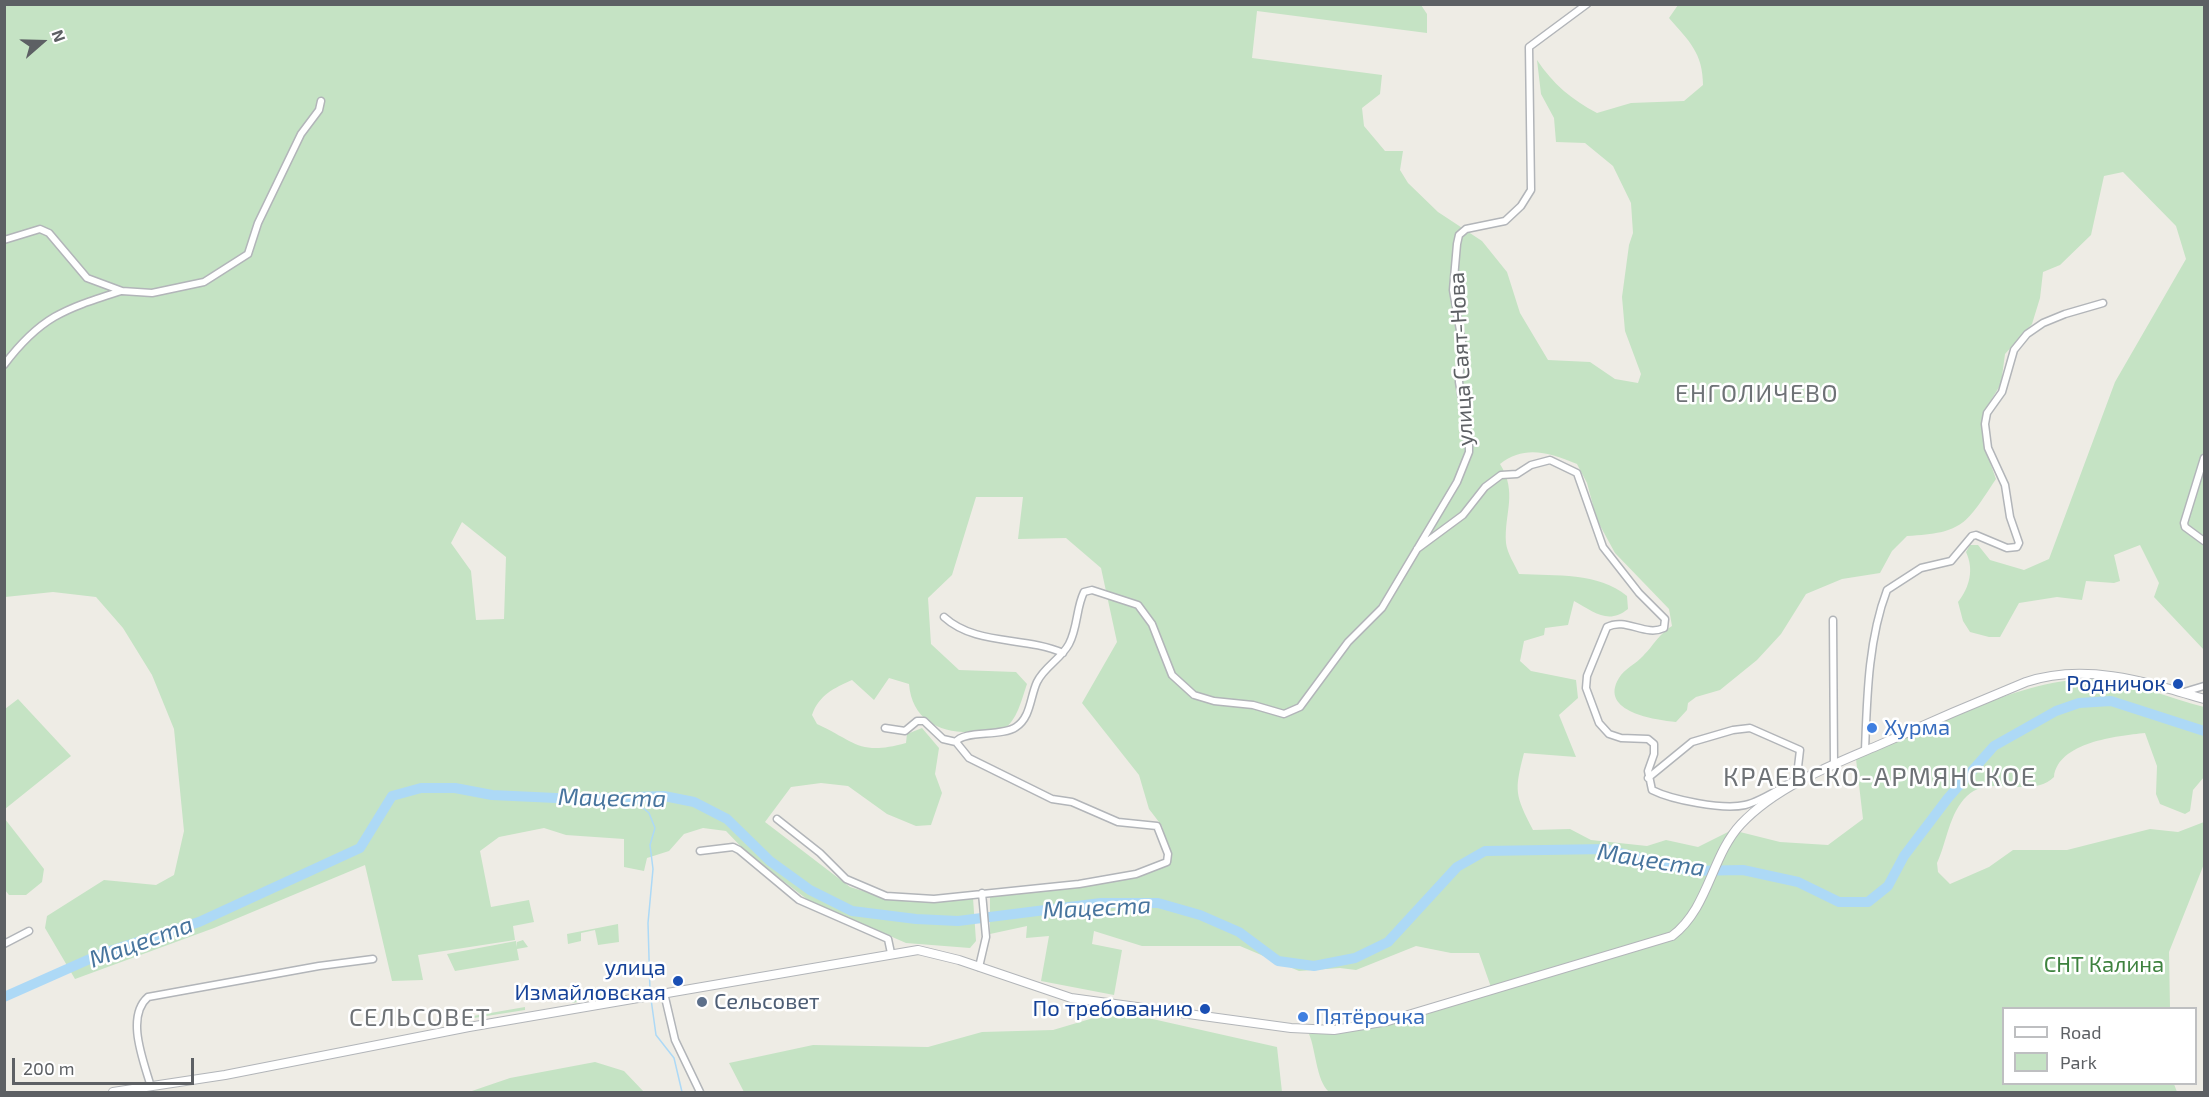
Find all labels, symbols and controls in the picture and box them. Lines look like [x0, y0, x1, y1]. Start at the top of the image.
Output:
north arrow [12, 12, 72, 72]
text: N [48, 27, 70, 44]
street label: улица Саят-Нова [1443, 271, 1479, 447]
district label: ЕНГОЛИЧЕВО [1675, 380, 1839, 408]
place label: Родничок [2066, 671, 2166, 697]
marker: Родничок [2171, 677, 2185, 691]
place label: Хурма [1884, 715, 1950, 741]
marker: Хурма [1865, 721, 1879, 735]
district label: КРАЕВСКО-АРМЯНСКОЕ [1723, 761, 2037, 793]
water label: Мацеста [558, 783, 666, 813]
water label: Мацеста [1595, 837, 1707, 883]
water label: Мацеста [1042, 891, 1152, 925]
water label: Мацеста [85, 910, 197, 974]
park label: СНТ Калина [2044, 952, 2164, 978]
place label: улица Измайловская [515, 955, 666, 1006]
marker: улица Измайловская [671, 974, 685, 988]
place label: Сельсовет [714, 989, 820, 1015]
marker: Сельсовет [695, 995, 709, 1009]
place label: По требованию [1033, 996, 1193, 1022]
marker: По требованию [1198, 1002, 1212, 1016]
district label: СЕЛЬСОВЕТ [349, 1004, 491, 1032]
place label: Пятёрочка [1315, 1004, 1425, 1030]
legend [2002, 1007, 2197, 1085]
marker: Пятёрочка [1296, 1010, 1310, 1024]
text: Road [2060, 1021, 2101, 1043]
scale bar [15, 1046, 196, 1084]
text: Park [2060, 1051, 2097, 1073]
text: 200 m [23, 1057, 75, 1079]

